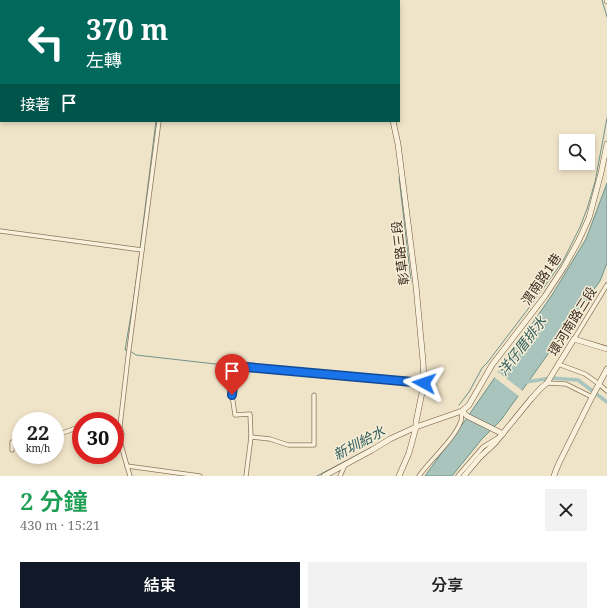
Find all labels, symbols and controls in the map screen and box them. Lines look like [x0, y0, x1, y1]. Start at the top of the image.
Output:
text: 370 m [86, 10, 168, 48]
icon: left [20, 16, 72, 68]
text: 左轉 [86, 48, 122, 72]
icon: arrive [58, 92, 80, 114]
text: 接著 [20, 94, 50, 114]
map controls [559, 134, 595, 170]
button: search [559, 134, 595, 170]
street label: 彰草路三段 [387, 220, 413, 286]
street label: 渭南路1巷 [517, 249, 565, 309]
street label: 環河南路三段 [544, 283, 600, 359]
water label: 洋仔厝排水 [493, 311, 551, 379]
pin [215, 354, 249, 395]
icon: arrive [221, 360, 243, 382]
position arrow [403, 362, 445, 404]
speed limit sign: 30 [72, 412, 124, 464]
text: 22 [27, 419, 49, 446]
water label: 新圳給水 [330, 421, 389, 464]
text: km/h [26, 441, 50, 455]
text: 2 分鐘 [20, 484, 88, 517]
button: close [545, 489, 587, 531]
text: 430 m · 15:21 [20, 516, 100, 534]
button: 結束 [20, 562, 300, 608]
button: 分享 [308, 562, 587, 608]

